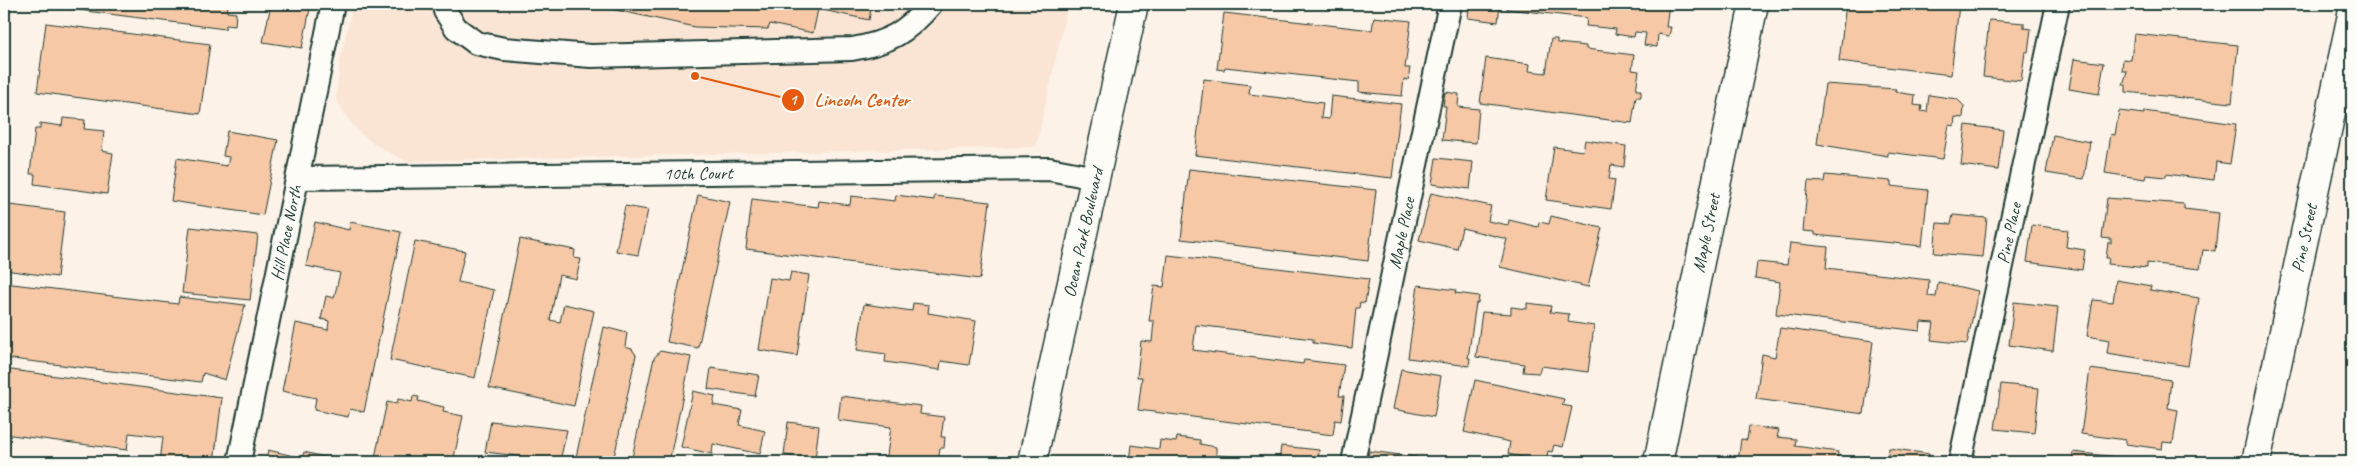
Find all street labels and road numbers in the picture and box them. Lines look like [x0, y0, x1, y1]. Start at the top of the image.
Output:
street label: 10th Court [663, 162, 734, 185]
street label: Ocean Park Boulevard [1058, 163, 1109, 299]
street label: Hill Place North [266, 181, 307, 282]
street label: Maple Street [1687, 190, 1725, 274]
street label: Maple Place [1383, 194, 1420, 271]
street label: Pine Place [1992, 200, 2026, 266]
street label: Pine Street [2286, 200, 2323, 274]

